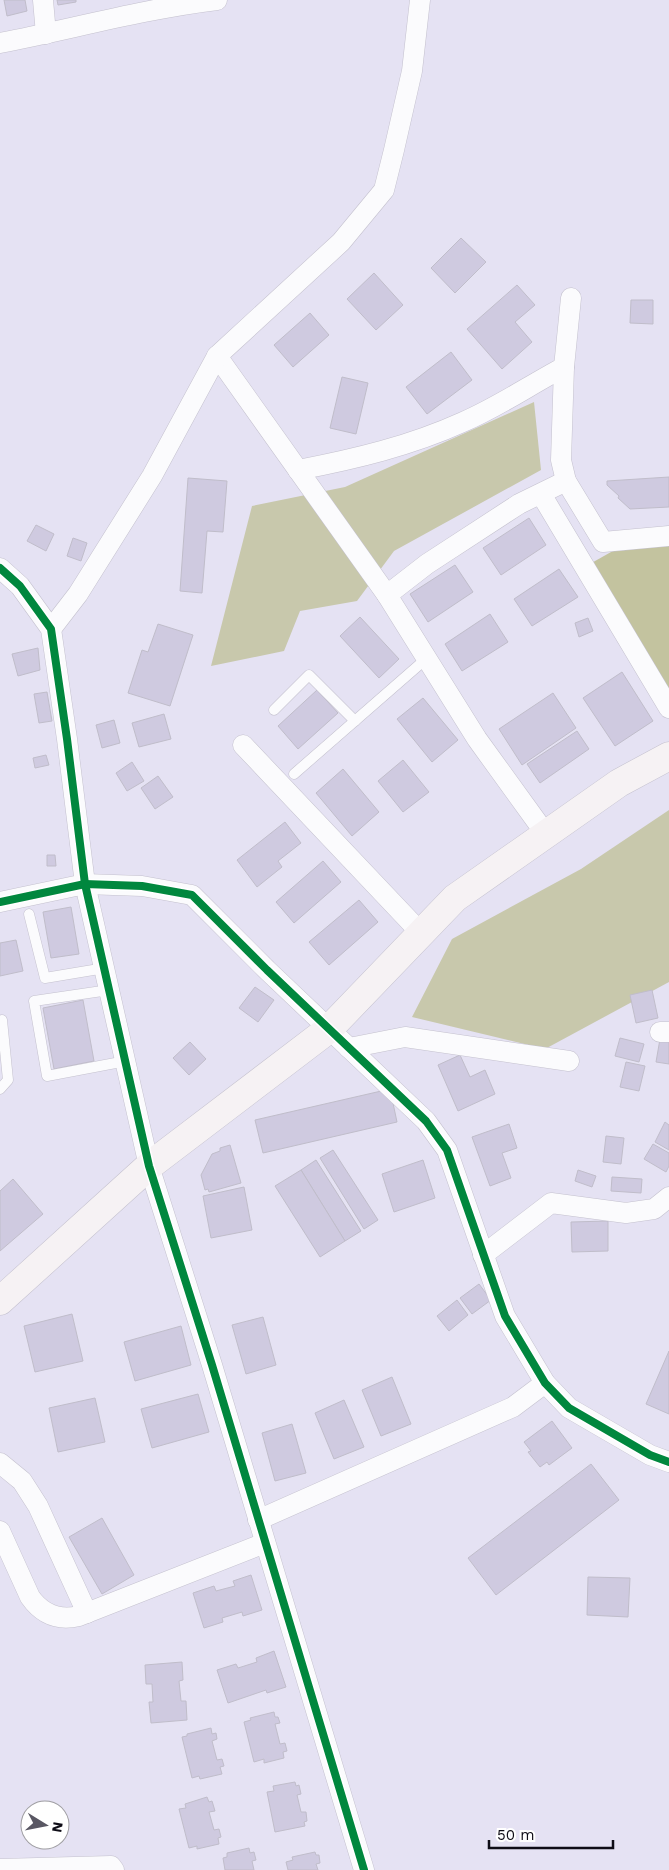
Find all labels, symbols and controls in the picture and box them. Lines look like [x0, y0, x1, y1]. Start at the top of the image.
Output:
north arrow [20, 1800, 70, 1850]
scale bar [489, 1818, 613, 1850]
text: N [49, 1821, 67, 1834]
text: 50 m [497, 1826, 534, 1844]

